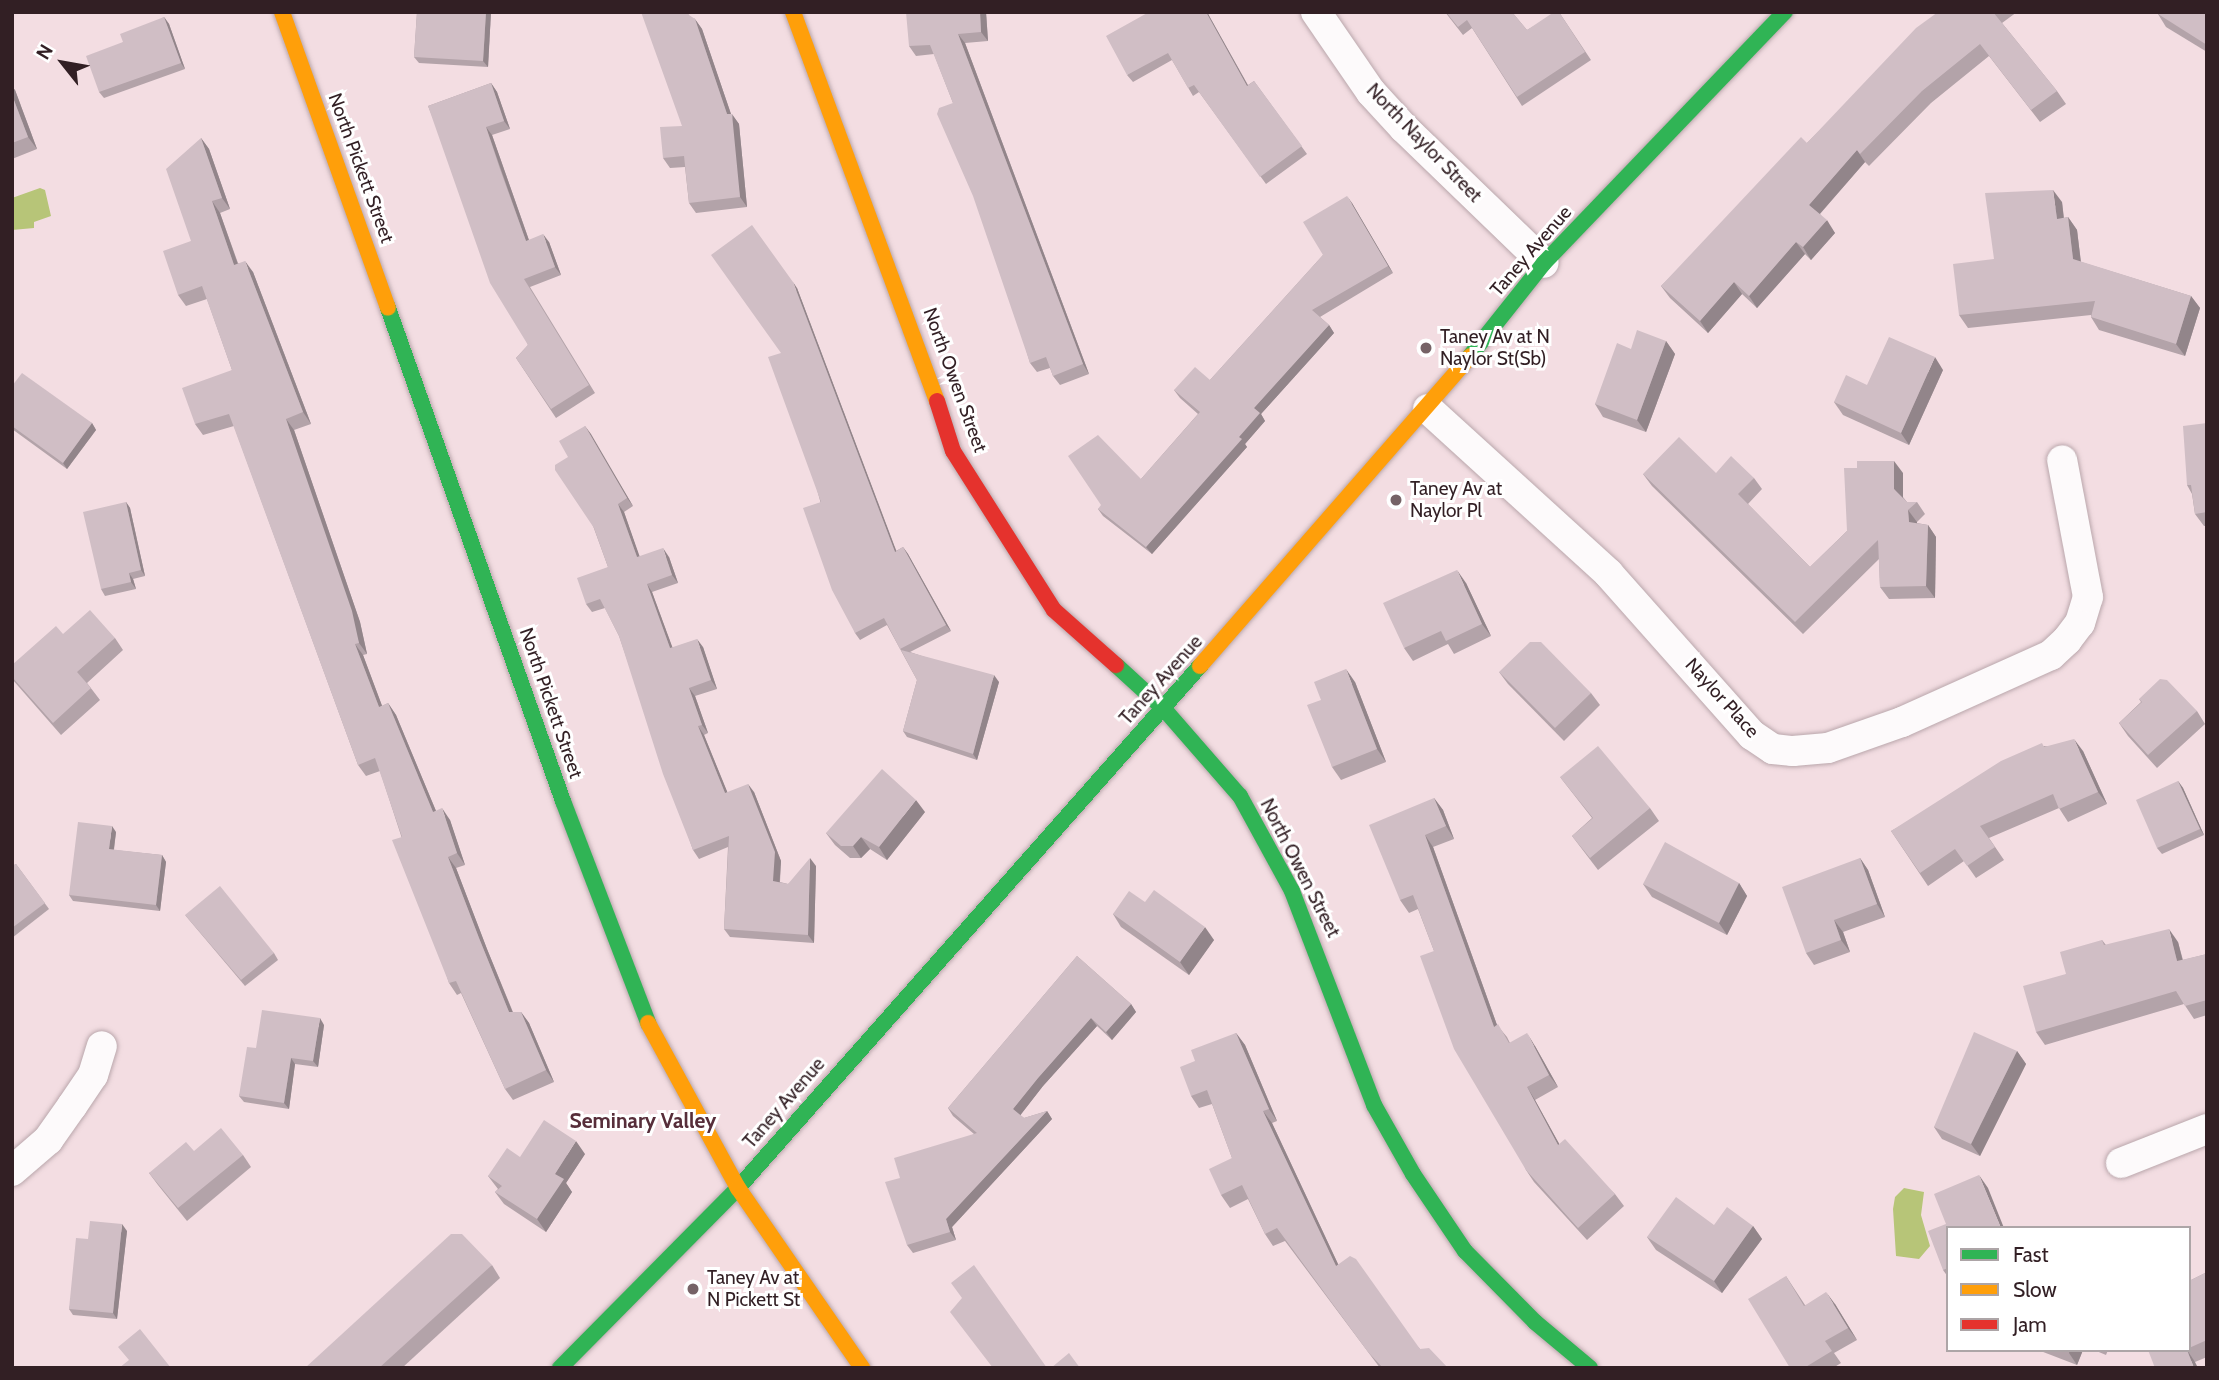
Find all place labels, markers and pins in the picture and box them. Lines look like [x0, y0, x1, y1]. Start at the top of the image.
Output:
place label: Taney Av at N Naylor St(Sb) [1440, 326, 1550, 370]
marker: Taney Av at N Naylor St(Sb) [1418, 340, 1434, 356]
place label: Taney Av at Naylor Pl [1410, 478, 1502, 522]
marker: Taney Av at Naylor Pl [1388, 492, 1404, 508]
place label: Taney Av at N Pickett St [707, 1267, 800, 1311]
marker: Taney Av at N Pickett St [685, 1281, 701, 1297]

